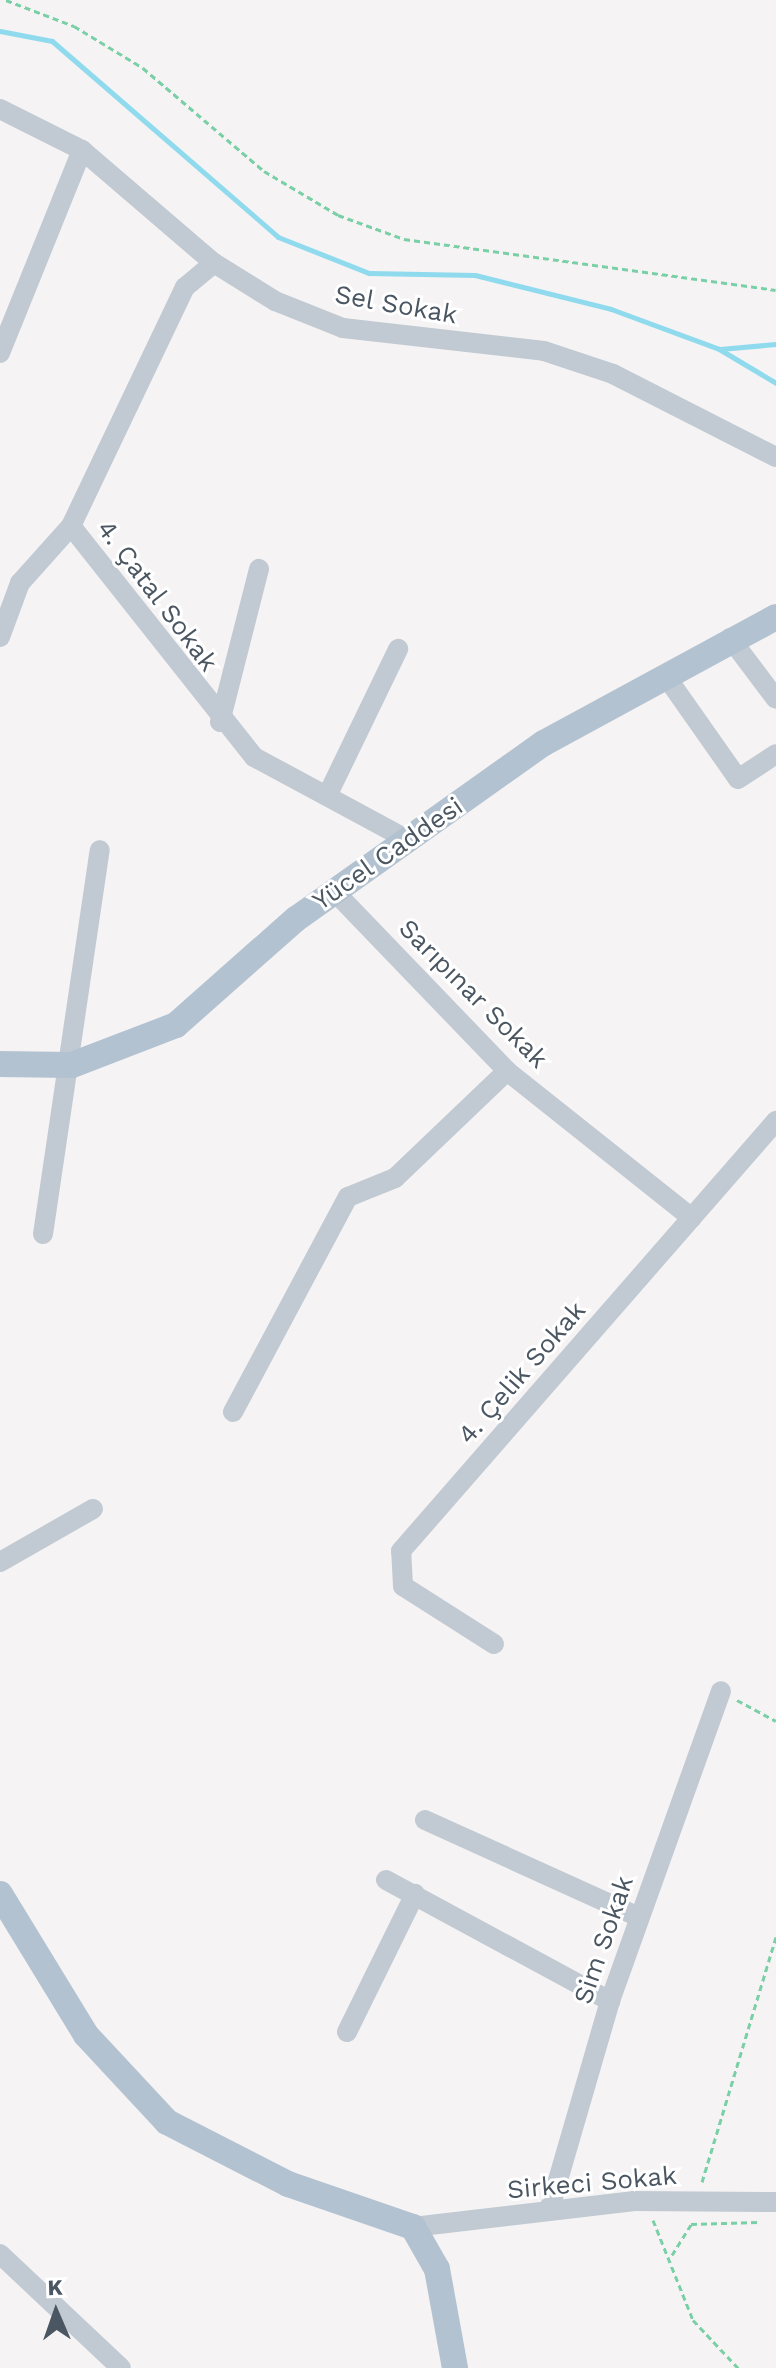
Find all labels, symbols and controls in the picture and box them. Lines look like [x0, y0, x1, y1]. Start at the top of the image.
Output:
street label: Sel Sokak [332, 279, 460, 331]
street label: 4. Çatal Sokak [90, 514, 224, 678]
street label: Yücel Caddesi [307, 791, 469, 917]
street label: Sarıpınar Sokak [392, 913, 554, 1075]
street label: 4. Çelik Sokak [452, 1295, 592, 1451]
street label: Sim Sokak [568, 1872, 640, 2008]
street label: Sirkeci Sokak [506, 2160, 678, 2206]
north arrow [16, 2272, 96, 2352]
text: K [47, 2275, 63, 2300]

